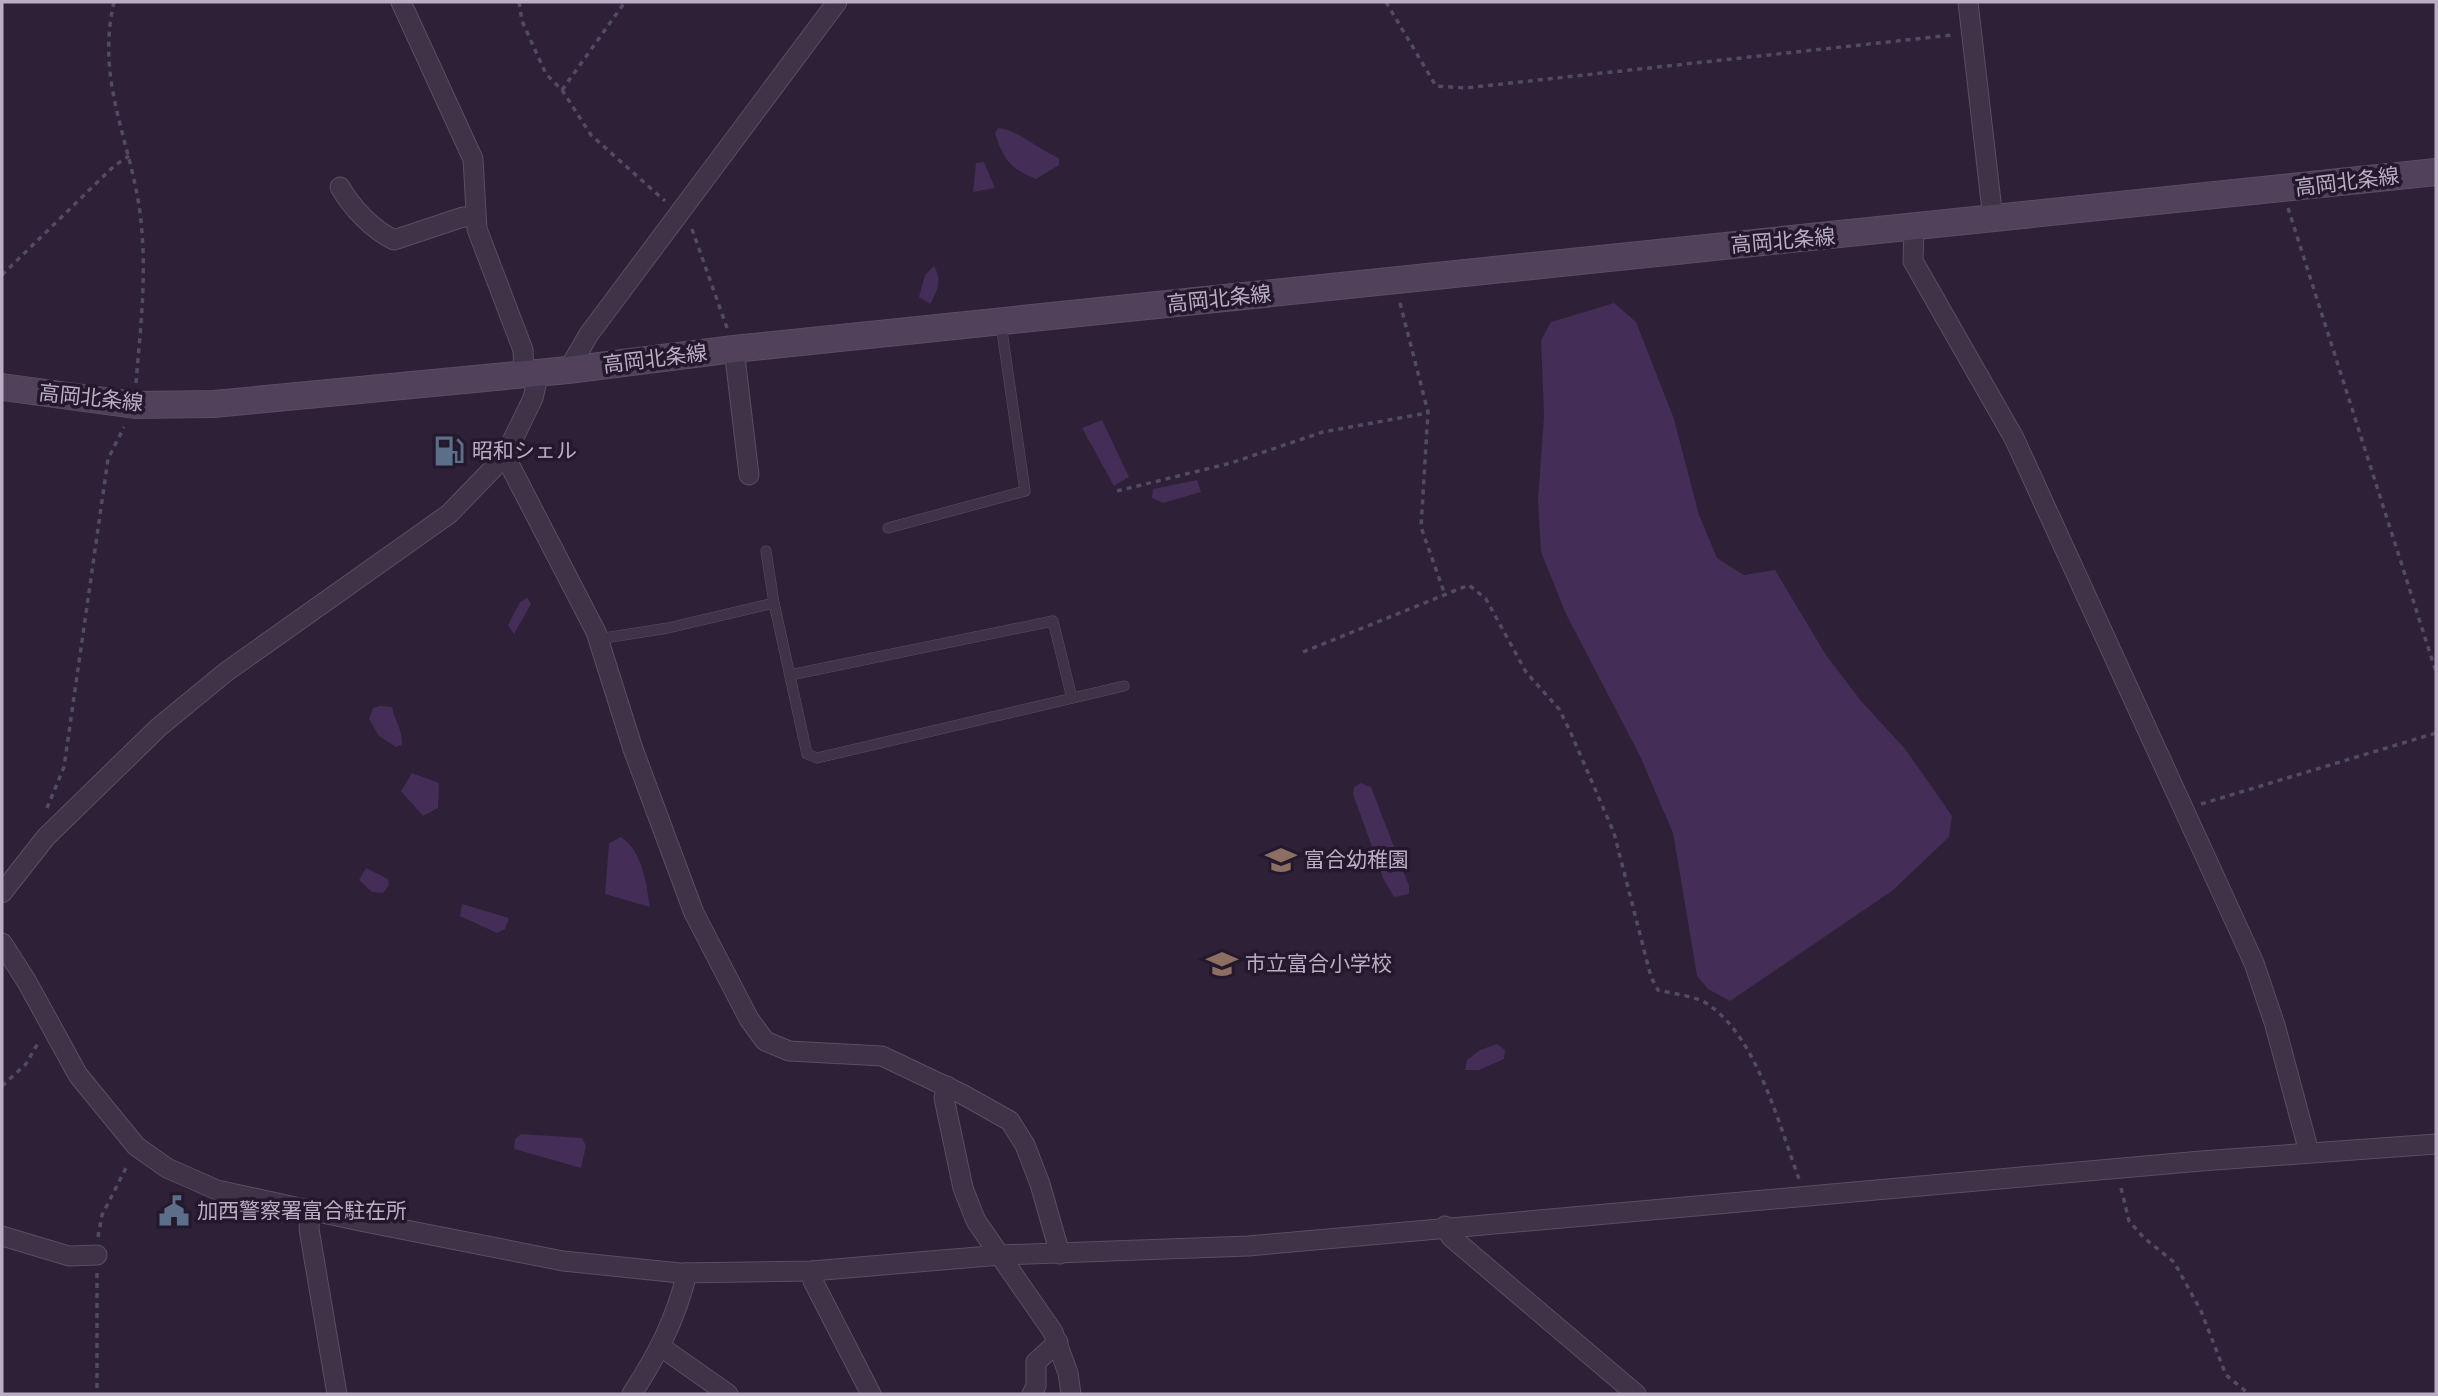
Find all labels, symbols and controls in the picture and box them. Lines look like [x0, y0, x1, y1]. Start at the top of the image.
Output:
street label: 高岡北条線 [2293, 163, 2401, 200]
street label: 高岡北条線 [1730, 223, 1836, 258]
street label: 高岡北条線 [1165, 281, 1272, 316]
street label: 高岡北条線 [601, 340, 709, 377]
street label: 高岡北条線 [38, 380, 145, 415]
fuel station icon: 昭和シェル [432, 434, 466, 468]
place label: 昭和シェル [472, 438, 577, 463]
school or university icon: 富合幼稚園 [1264, 843, 1298, 877]
place label: 富合幼稚園 [1304, 847, 1409, 872]
school or university icon: 市立富合小学校 [1205, 947, 1239, 981]
place label: 市立富合小学校 [1245, 951, 1392, 976]
public building icon: 加西警察署富合駐在所 [157, 1194, 191, 1228]
place label: 加西警察署富合駐在所 [197, 1198, 407, 1223]

